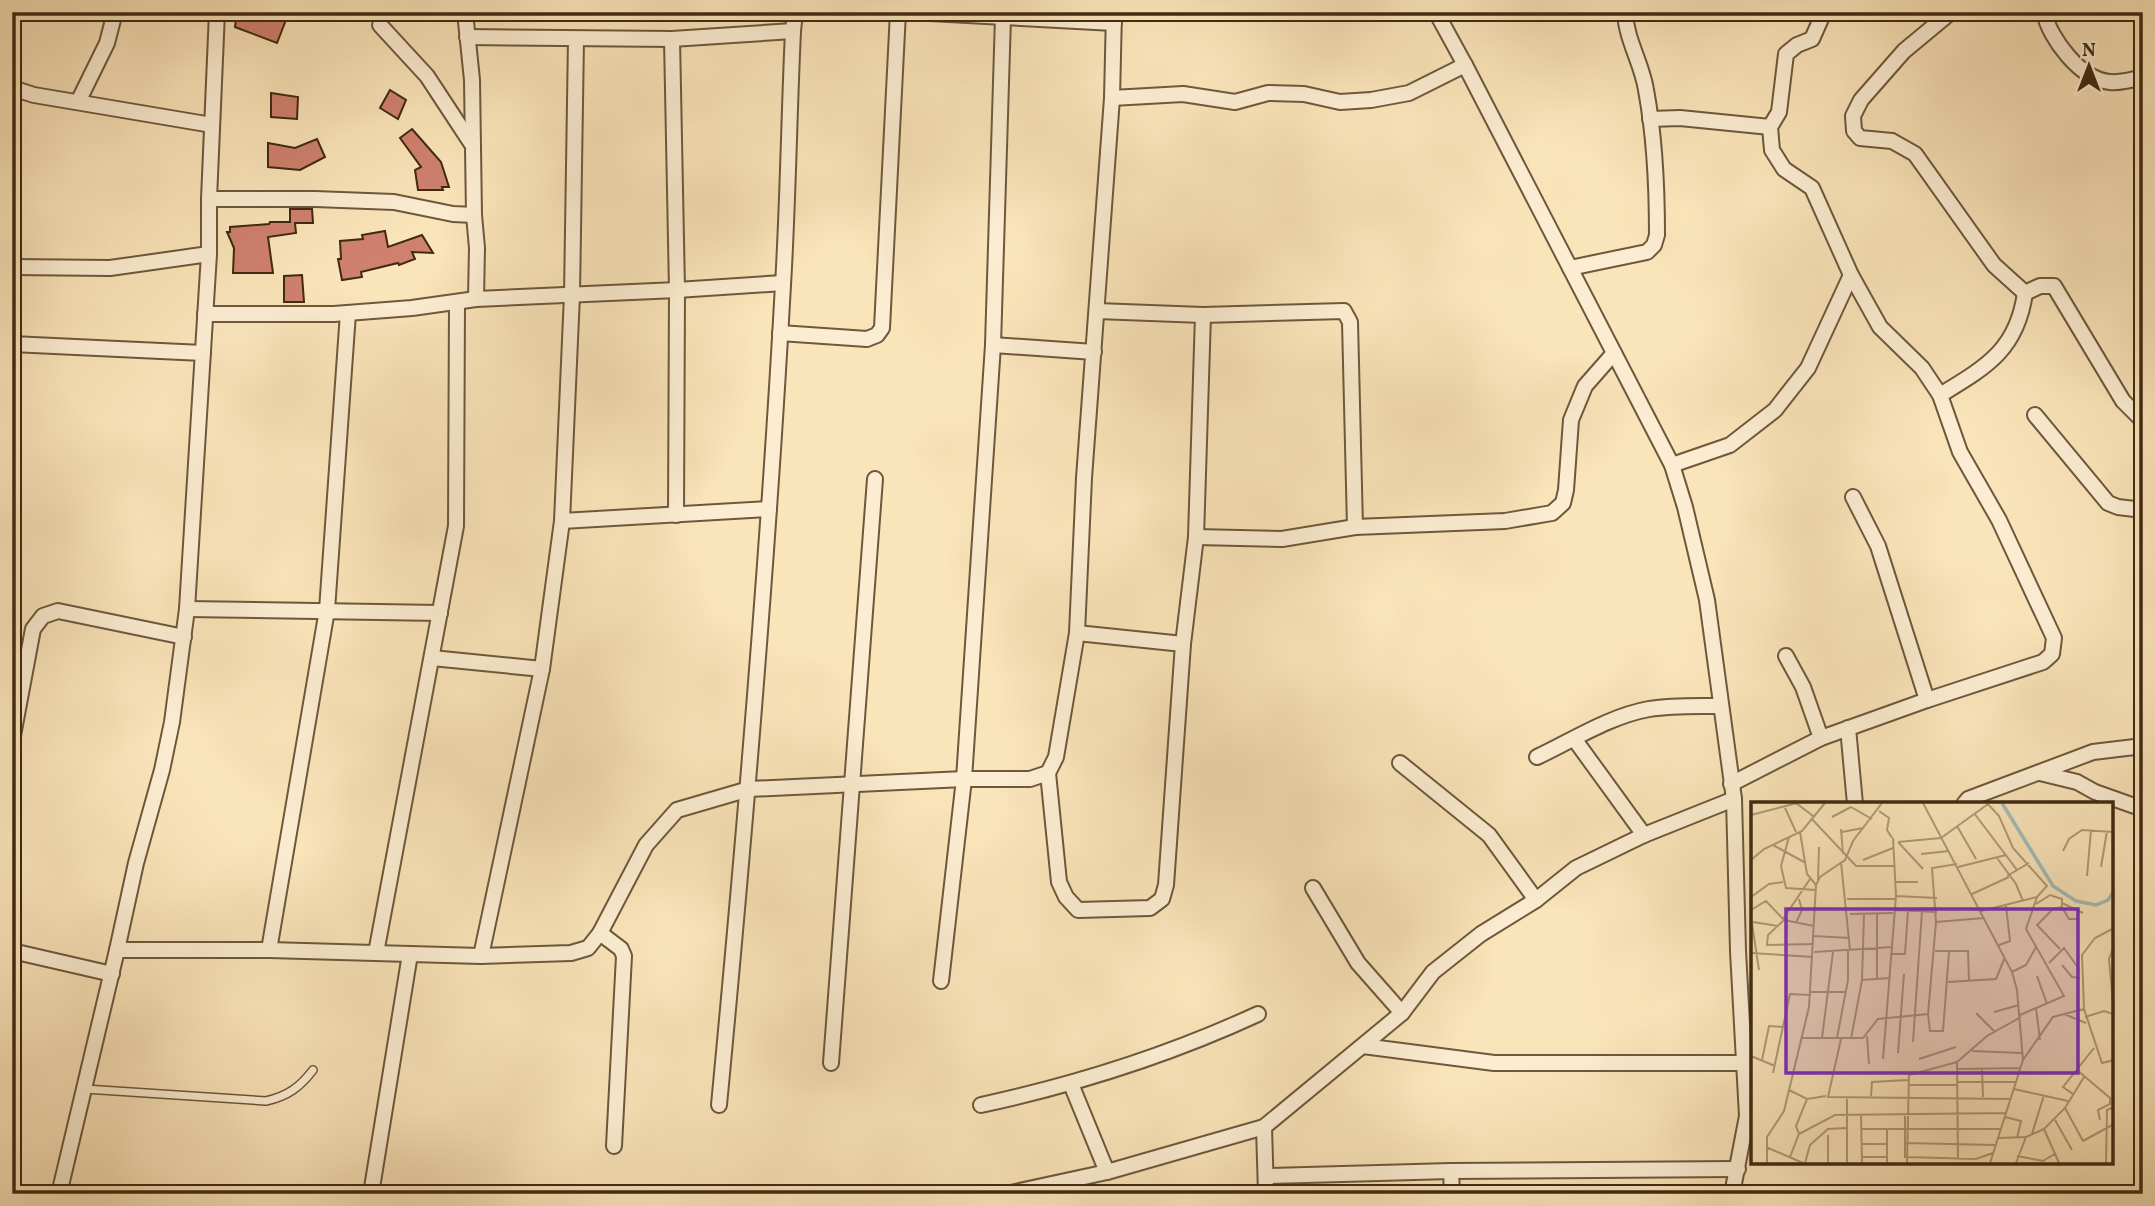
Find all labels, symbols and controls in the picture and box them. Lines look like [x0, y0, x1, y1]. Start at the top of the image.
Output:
north arrow [2054, 32, 2124, 102]
text: N [2082, 38, 2096, 64]
inset map [1751, 802, 2113, 1164]

